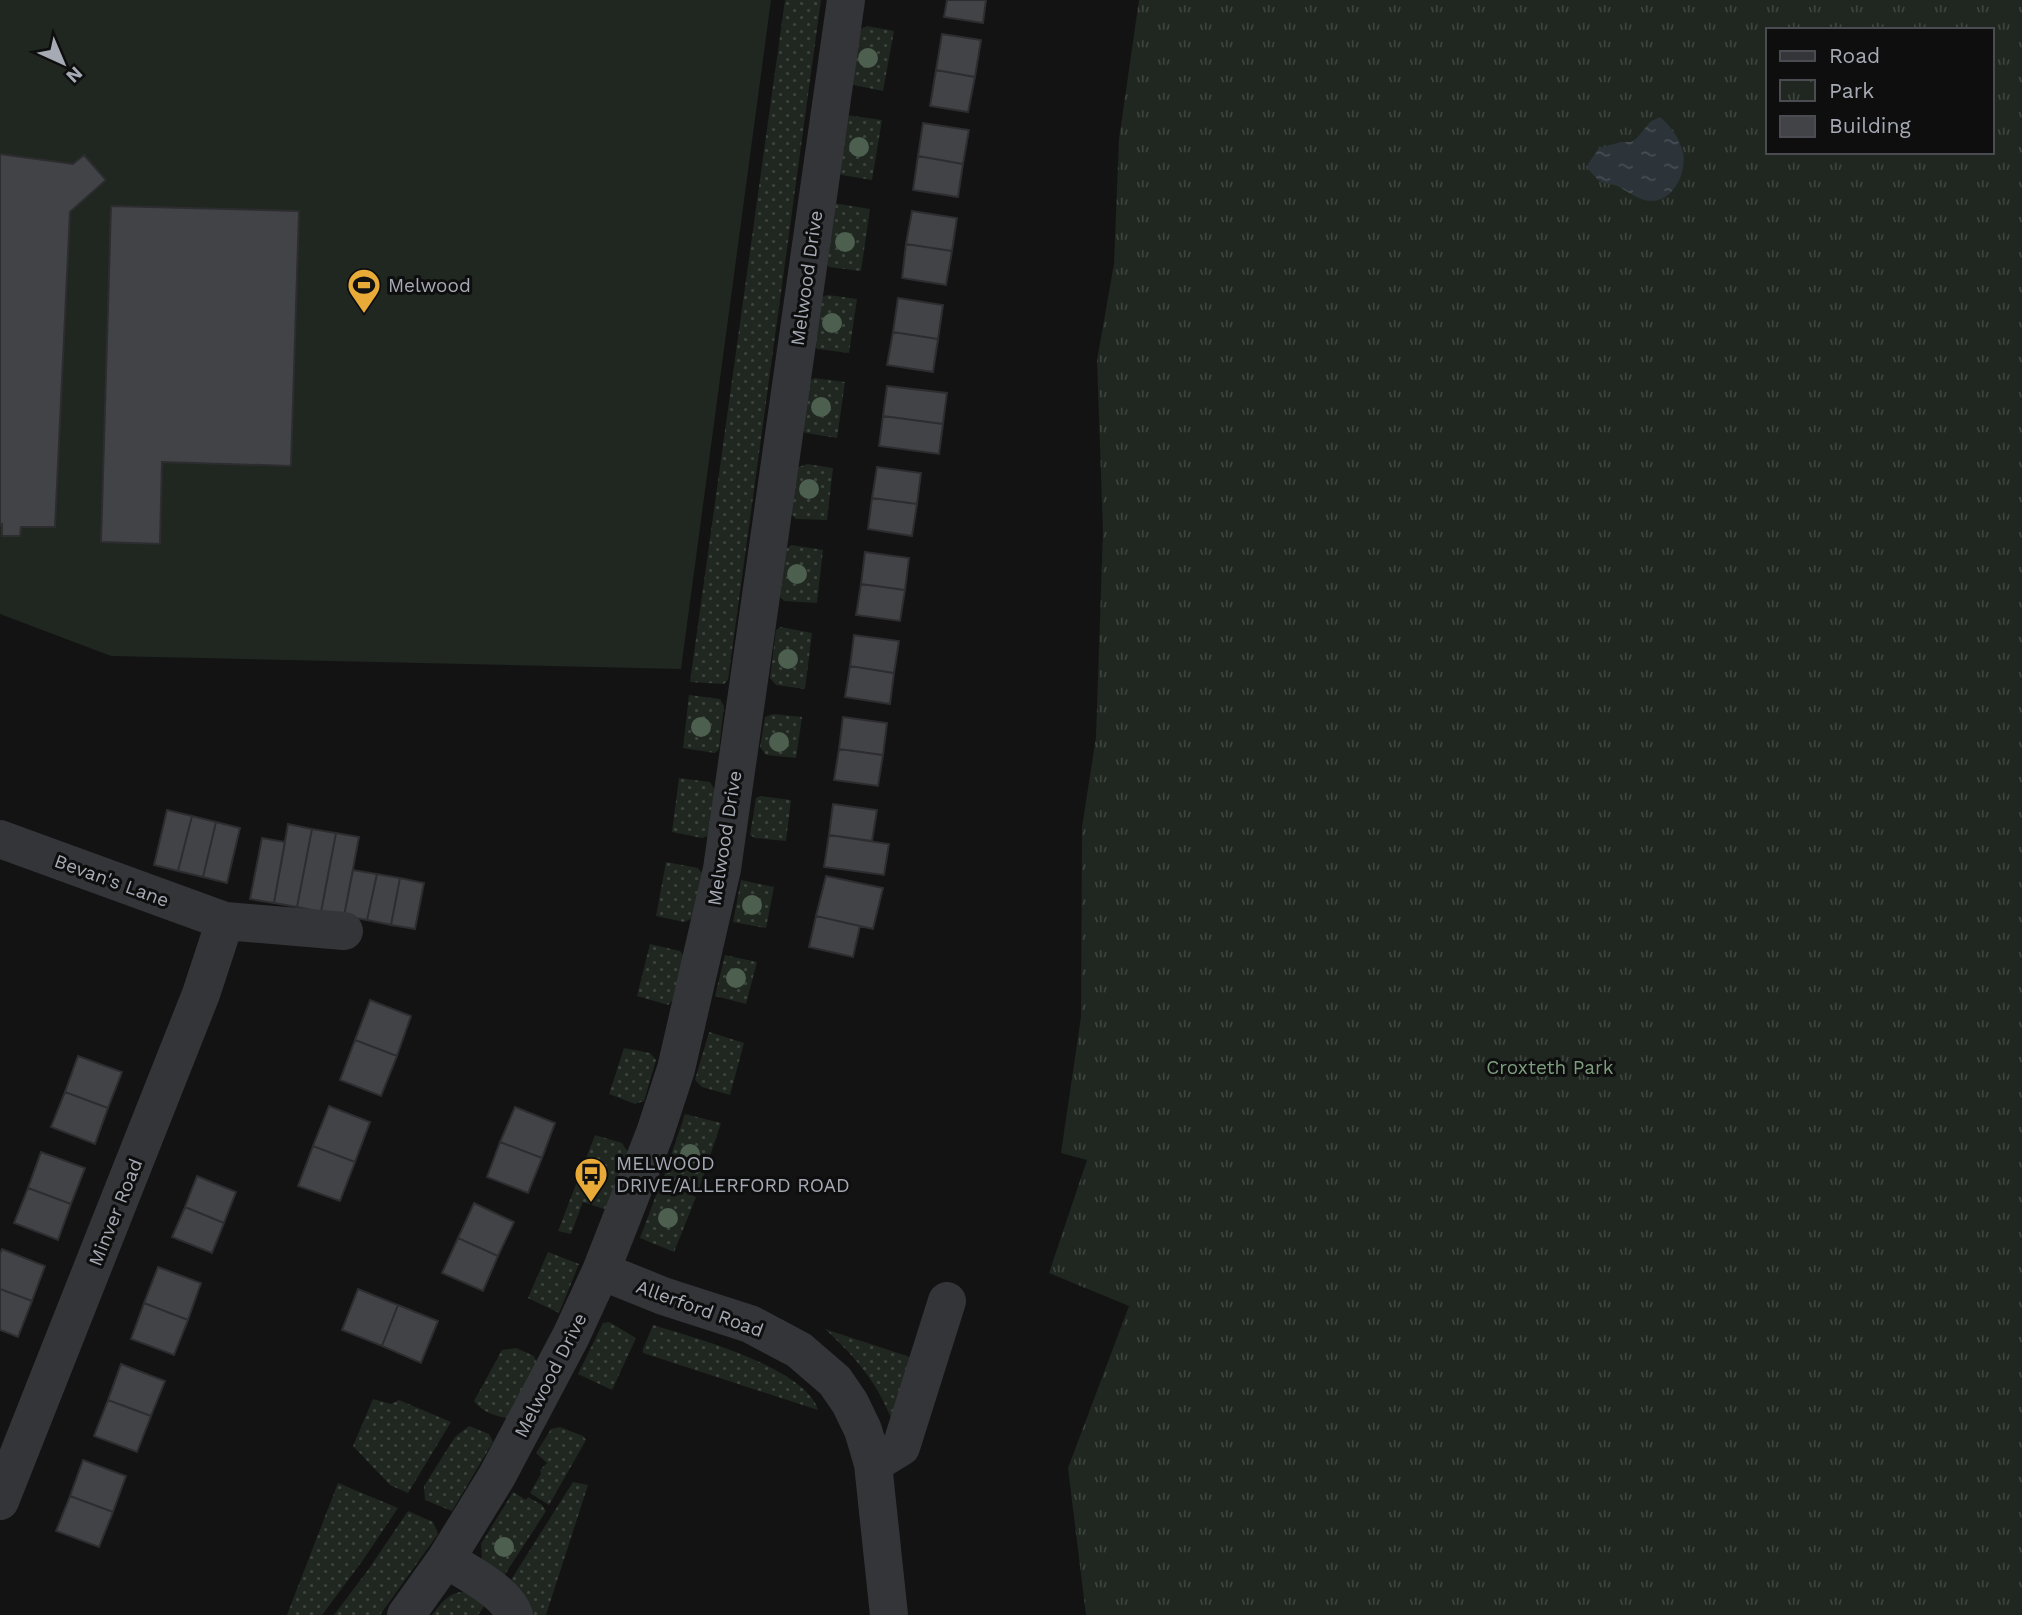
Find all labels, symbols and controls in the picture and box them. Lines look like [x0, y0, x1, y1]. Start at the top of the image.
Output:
north arrow [28, 28, 98, 98]
legend [1766, 28, 1994, 154]
text: Road [1829, 43, 1880, 68]
text: N [61, 62, 88, 88]
text: Park [1829, 78, 1874, 103]
text: Building [1829, 113, 1911, 138]
street label: Melwood Drive [786, 209, 827, 347]
sports icon: Melwood [345, 266, 383, 315]
place label: Melwood [388, 274, 471, 297]
street label: Melwood Drive [702, 769, 747, 907]
street label: Bevan's Lane [51, 849, 172, 912]
park label: Croxteth Park [1486, 1056, 1614, 1079]
place label: MELWOOD DRIVE/ALLERFORD ROAD [616, 1152, 850, 1197]
street label: Minver Road [83, 1155, 147, 1269]
bus stop icon: MELWOOD DRIVE/ALLERFORD ROAD [572, 1155, 610, 1204]
street label: Allerford Road [633, 1275, 767, 1342]
street label: Melwood Drive [509, 1309, 592, 1441]

